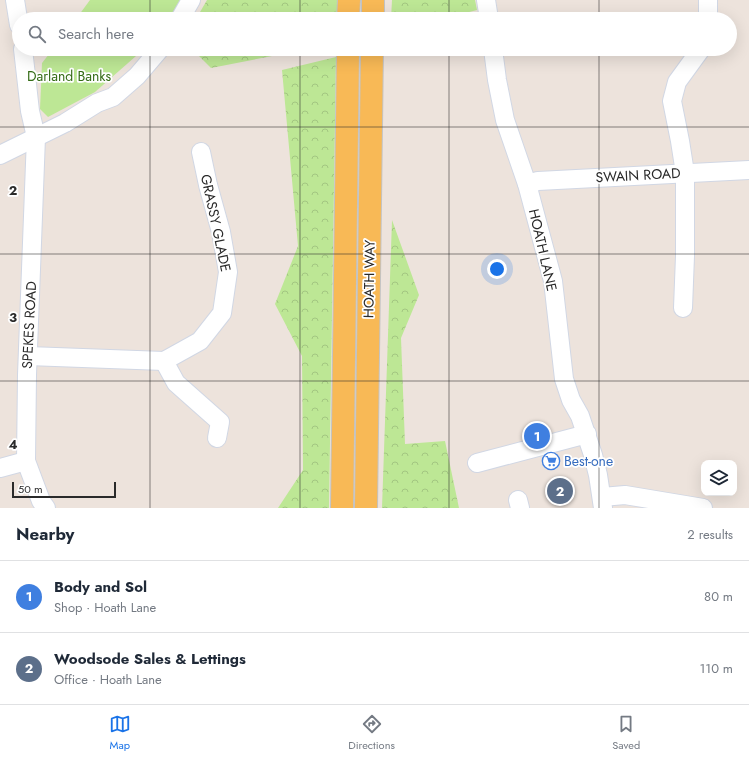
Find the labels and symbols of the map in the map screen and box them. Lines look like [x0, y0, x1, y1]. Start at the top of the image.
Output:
park label: Darland Banks [27, 66, 111, 86]
street label: SWAIN ROAD [595, 163, 681, 187]
street label: GRASSY GLADE [196, 172, 236, 274]
text: 2 [9, 181, 17, 200]
street label: HOATH LANE [524, 207, 562, 293]
street label: HOATH WAY [358, 240, 380, 318]
your location [487, 259, 507, 279]
street label: SPEKES ROAD [17, 281, 41, 369]
text: 3 [9, 308, 17, 327]
pin: 1 [524, 421, 550, 451]
text: 4 [8, 435, 18, 454]
supermarket icon: Best-one [541, 451, 561, 471]
place label: Best-one [564, 451, 613, 471]
pin: 2 [547, 476, 573, 506]
scale bar [12, 480, 116, 499]

